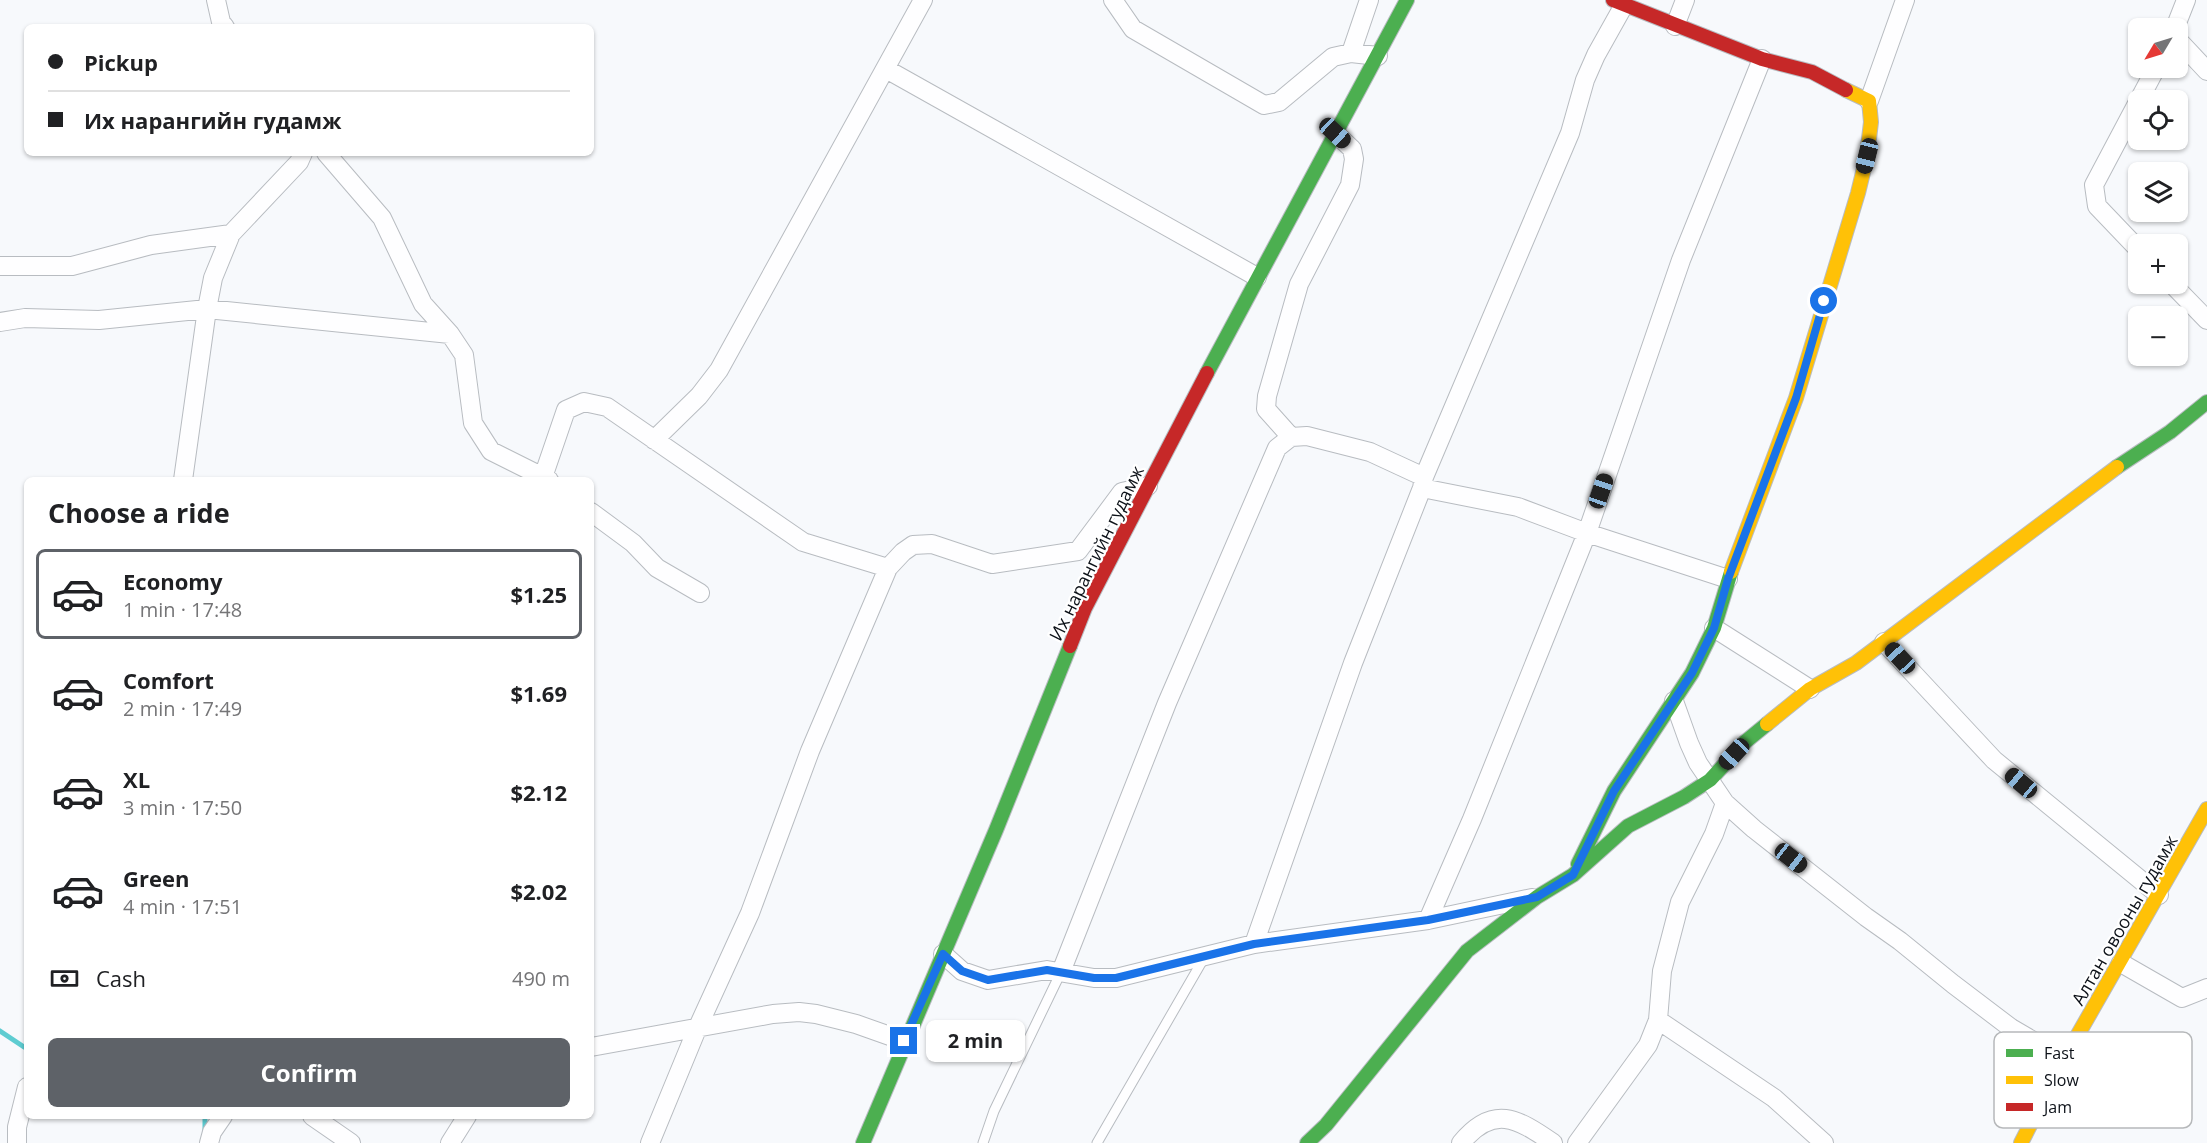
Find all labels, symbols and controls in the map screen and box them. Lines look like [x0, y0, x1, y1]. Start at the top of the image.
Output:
north arrow [2128, 18, 2188, 78]
map controls [2128, 18, 2188, 366]
text: Pickup [84, 47, 158, 77]
button: locate [2128, 90, 2188, 150]
text: Их нарангийн гудамж [84, 105, 341, 135]
car [1316, 114, 1354, 152]
car [1854, 136, 1880, 176]
button: layers [2128, 162, 2188, 222]
button: + [2128, 234, 2188, 294]
route start [1810, 287, 1837, 314]
button: − [2128, 306, 2188, 366]
street label: Их нарангийн гудамж [1043, 461, 1149, 644]
car [1587, 471, 1615, 511]
text: Choose a ride [48, 494, 230, 531]
text: Economy [123, 566, 222, 596]
icon: car [51, 567, 105, 621]
text: $1.25 [510, 579, 567, 609]
text: 1 min · 17:48 [123, 596, 242, 623]
car [1881, 639, 1919, 677]
text: Comfort [123, 665, 214, 695]
icon: car [51, 666, 105, 720]
text: $1.69 [510, 678, 567, 708]
text: 2 min · 17:49 [123, 695, 242, 722]
car [1715, 735, 1753, 773]
text: XL [123, 764, 150, 794]
icon: car [51, 765, 105, 819]
car [2001, 765, 2041, 801]
text: $2.12 [510, 777, 567, 807]
text: 3 min · 17:50 [123, 794, 242, 821]
street label: Алтан овооны гудамж [2065, 830, 2183, 1009]
car [1771, 840, 1811, 876]
text: Green [123, 863, 189, 893]
icon: car [51, 864, 105, 918]
text: $2.02 [510, 876, 567, 906]
text: 4 min · 17:51 [123, 893, 242, 920]
icon: cash [48, 962, 81, 995]
text: Cash [96, 963, 146, 993]
text: 490 m [512, 965, 570, 992]
callout: 2 min [925, 1020, 1024, 1062]
route end [890, 1027, 917, 1054]
text: 2 min [948, 1027, 1003, 1054]
legend [1994, 1032, 2192, 1128]
button: Confirm [48, 1038, 570, 1107]
text: Fast [2044, 1042, 2075, 1064]
text: Slow [2044, 1069, 2079, 1091]
text: Jam [2042, 1096, 2072, 1118]

